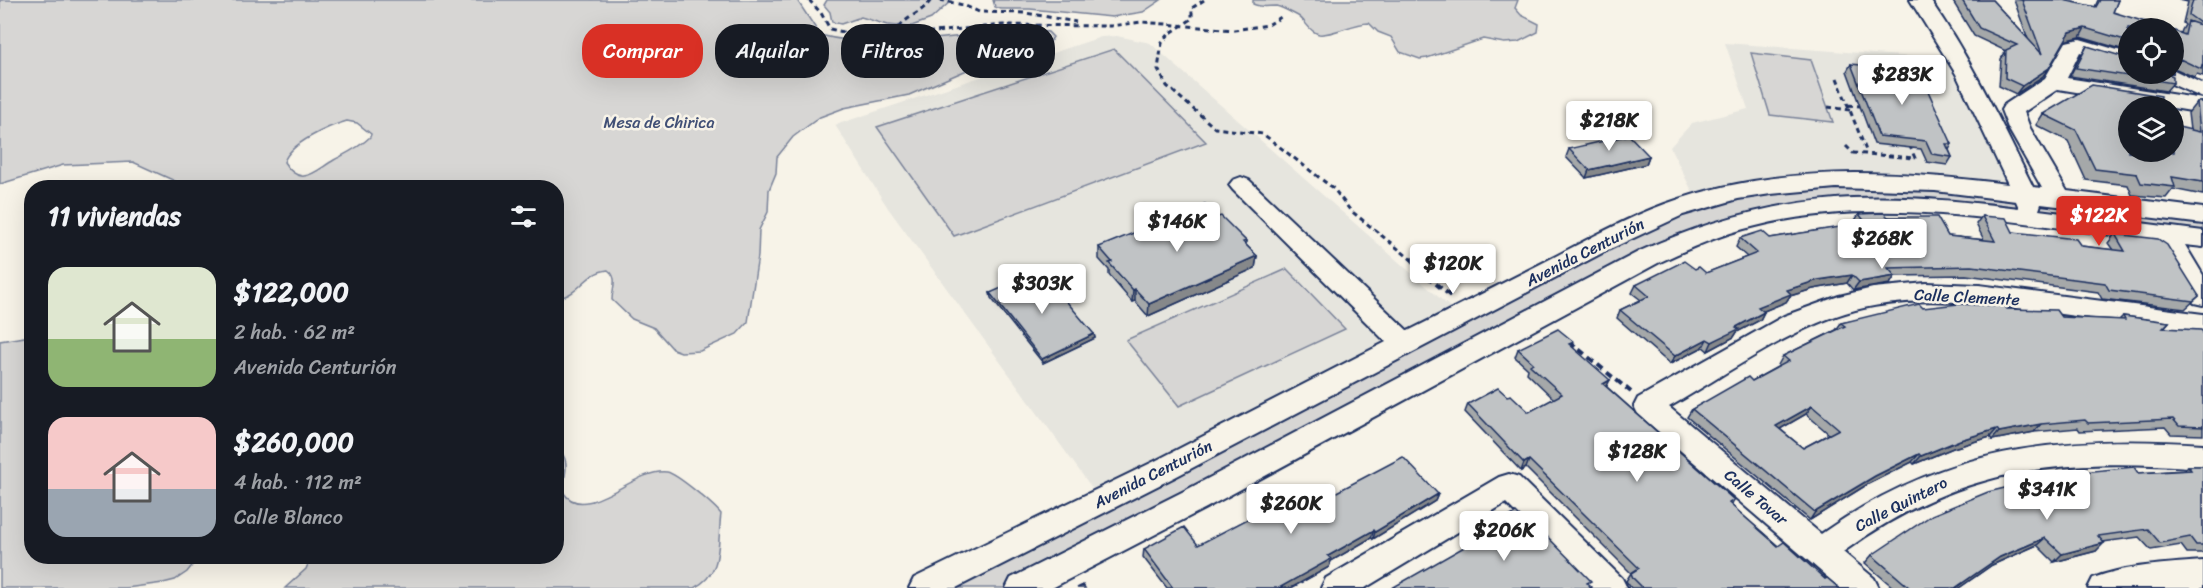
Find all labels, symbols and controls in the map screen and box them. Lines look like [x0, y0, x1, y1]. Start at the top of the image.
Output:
map controls [2118, 18, 2184, 162]
button: locate [2118, 18, 2184, 84]
chip: Comprar [582, 24, 703, 78]
chip: Alquilar [715, 24, 829, 78]
chip: Filtros [841, 24, 944, 78]
chip: Nuevo [956, 24, 1055, 78]
pin: $283K [1860, 55, 1944, 106]
text: $283K [1872, 57, 1932, 92]
button: layers [2118, 96, 2184, 162]
pin: $218K [1567, 101, 1651, 152]
text: $218K [1580, 103, 1638, 138]
park label: Mesa de Chirica [604, 108, 714, 137]
text: 11 viviendas [48, 193, 181, 239]
pin: $122K [2057, 196, 2141, 247]
text: $122K [2070, 198, 2128, 233]
icon: filters [507, 200, 540, 233]
pin: $146K [1135, 202, 1219, 253]
text: $146K [1148, 204, 1206, 239]
street label: Avenida Centurión [1520, 209, 1650, 295]
pin: $268K [1840, 219, 1924, 270]
text: $268K [1852, 221, 1912, 256]
pin: $120K [1411, 244, 1495, 295]
text: $120K [1424, 246, 1482, 281]
pin: $303K [1000, 264, 1084, 315]
text: $303K [1012, 266, 1072, 301]
text: $122,000 [234, 269, 349, 315]
street label: Calle Clemente [1914, 280, 2020, 314]
icon: home [96, 291, 168, 363]
text: 2 hab. · 62 m² [234, 315, 355, 350]
text: Avenida Centurión [234, 350, 396, 385]
text: $260,000 [234, 419, 354, 465]
street label: Avenida Centurión [1088, 431, 1218, 517]
pin: $128K [1595, 432, 1679, 483]
text: $128K [1608, 434, 1666, 469]
icon: home [96, 441, 168, 513]
street label: Calle Tovar [1717, 461, 1796, 534]
text: 4 hab. · 112 m² [234, 465, 362, 500]
street label: Calle Quintero [1849, 468, 1953, 540]
pin: $341K [2005, 470, 2089, 521]
text: $341K [2018, 472, 2076, 507]
pin: $260K [1249, 484, 1333, 535]
text: $260K [1260, 486, 1322, 521]
text: Calle Blanco [234, 500, 343, 535]
pin: $206K [1462, 511, 1546, 562]
text: $206K [1473, 513, 1535, 548]

